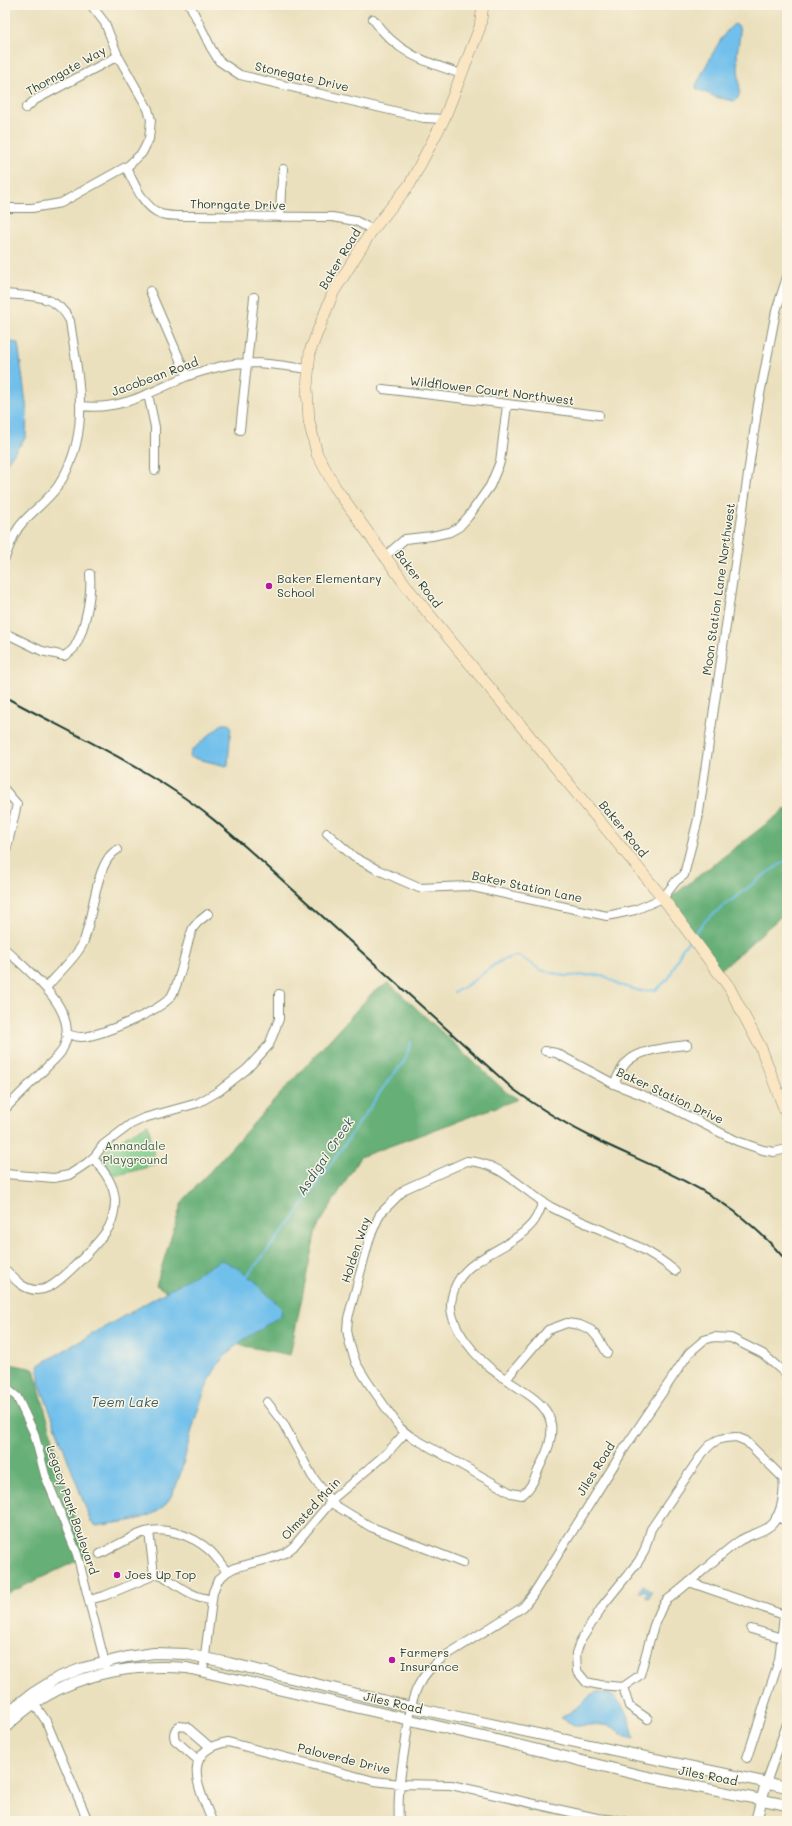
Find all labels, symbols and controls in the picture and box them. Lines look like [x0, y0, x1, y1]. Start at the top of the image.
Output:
street label: Thorngate Way [23, 42, 108, 99]
street label: Stonegate Drive [254, 57, 351, 95]
street label: Thorngate Drive [190, 195, 286, 213]
street label: Baker Road [315, 225, 364, 292]
street label: Jacobean Road [109, 353, 201, 399]
street label: Wildflower Court Northwest [409, 372, 575, 408]
street label: Moon Station Lane Northwest [698, 502, 738, 676]
street label: Baker Road [392, 546, 446, 611]
place label: Baker Elementary School [277, 570, 382, 600]
marker: Baker Elementary School [264, 581, 274, 591]
street label: Baker Road [596, 797, 652, 860]
street label: Baker Station Lane [471, 866, 584, 906]
street label: Baker Station Drive [614, 1063, 727, 1127]
water label: Asdigai Creek [292, 1113, 357, 1198]
park label: Annandale Playground [102, 1137, 168, 1167]
street label: Holden Way [337, 1215, 373, 1285]
water label: Teem Lake [91, 1393, 159, 1410]
street label: Jiles Road [572, 1438, 618, 1498]
street label: Legacy Park Boulevard [43, 1443, 103, 1577]
street label: Olmsted Main [277, 1474, 343, 1543]
place label: Joes Up Top [125, 1566, 196, 1582]
marker: Joes Up Top [112, 1570, 122, 1580]
place label: Farmers Insurance [400, 1644, 459, 1674]
marker: Farmers Insurance [387, 1655, 397, 1665]
street label: Jiles Road [362, 1687, 425, 1717]
street label: Paloverde Drive [296, 1739, 392, 1777]
street label: Jiles Road [677, 1761, 740, 1789]

